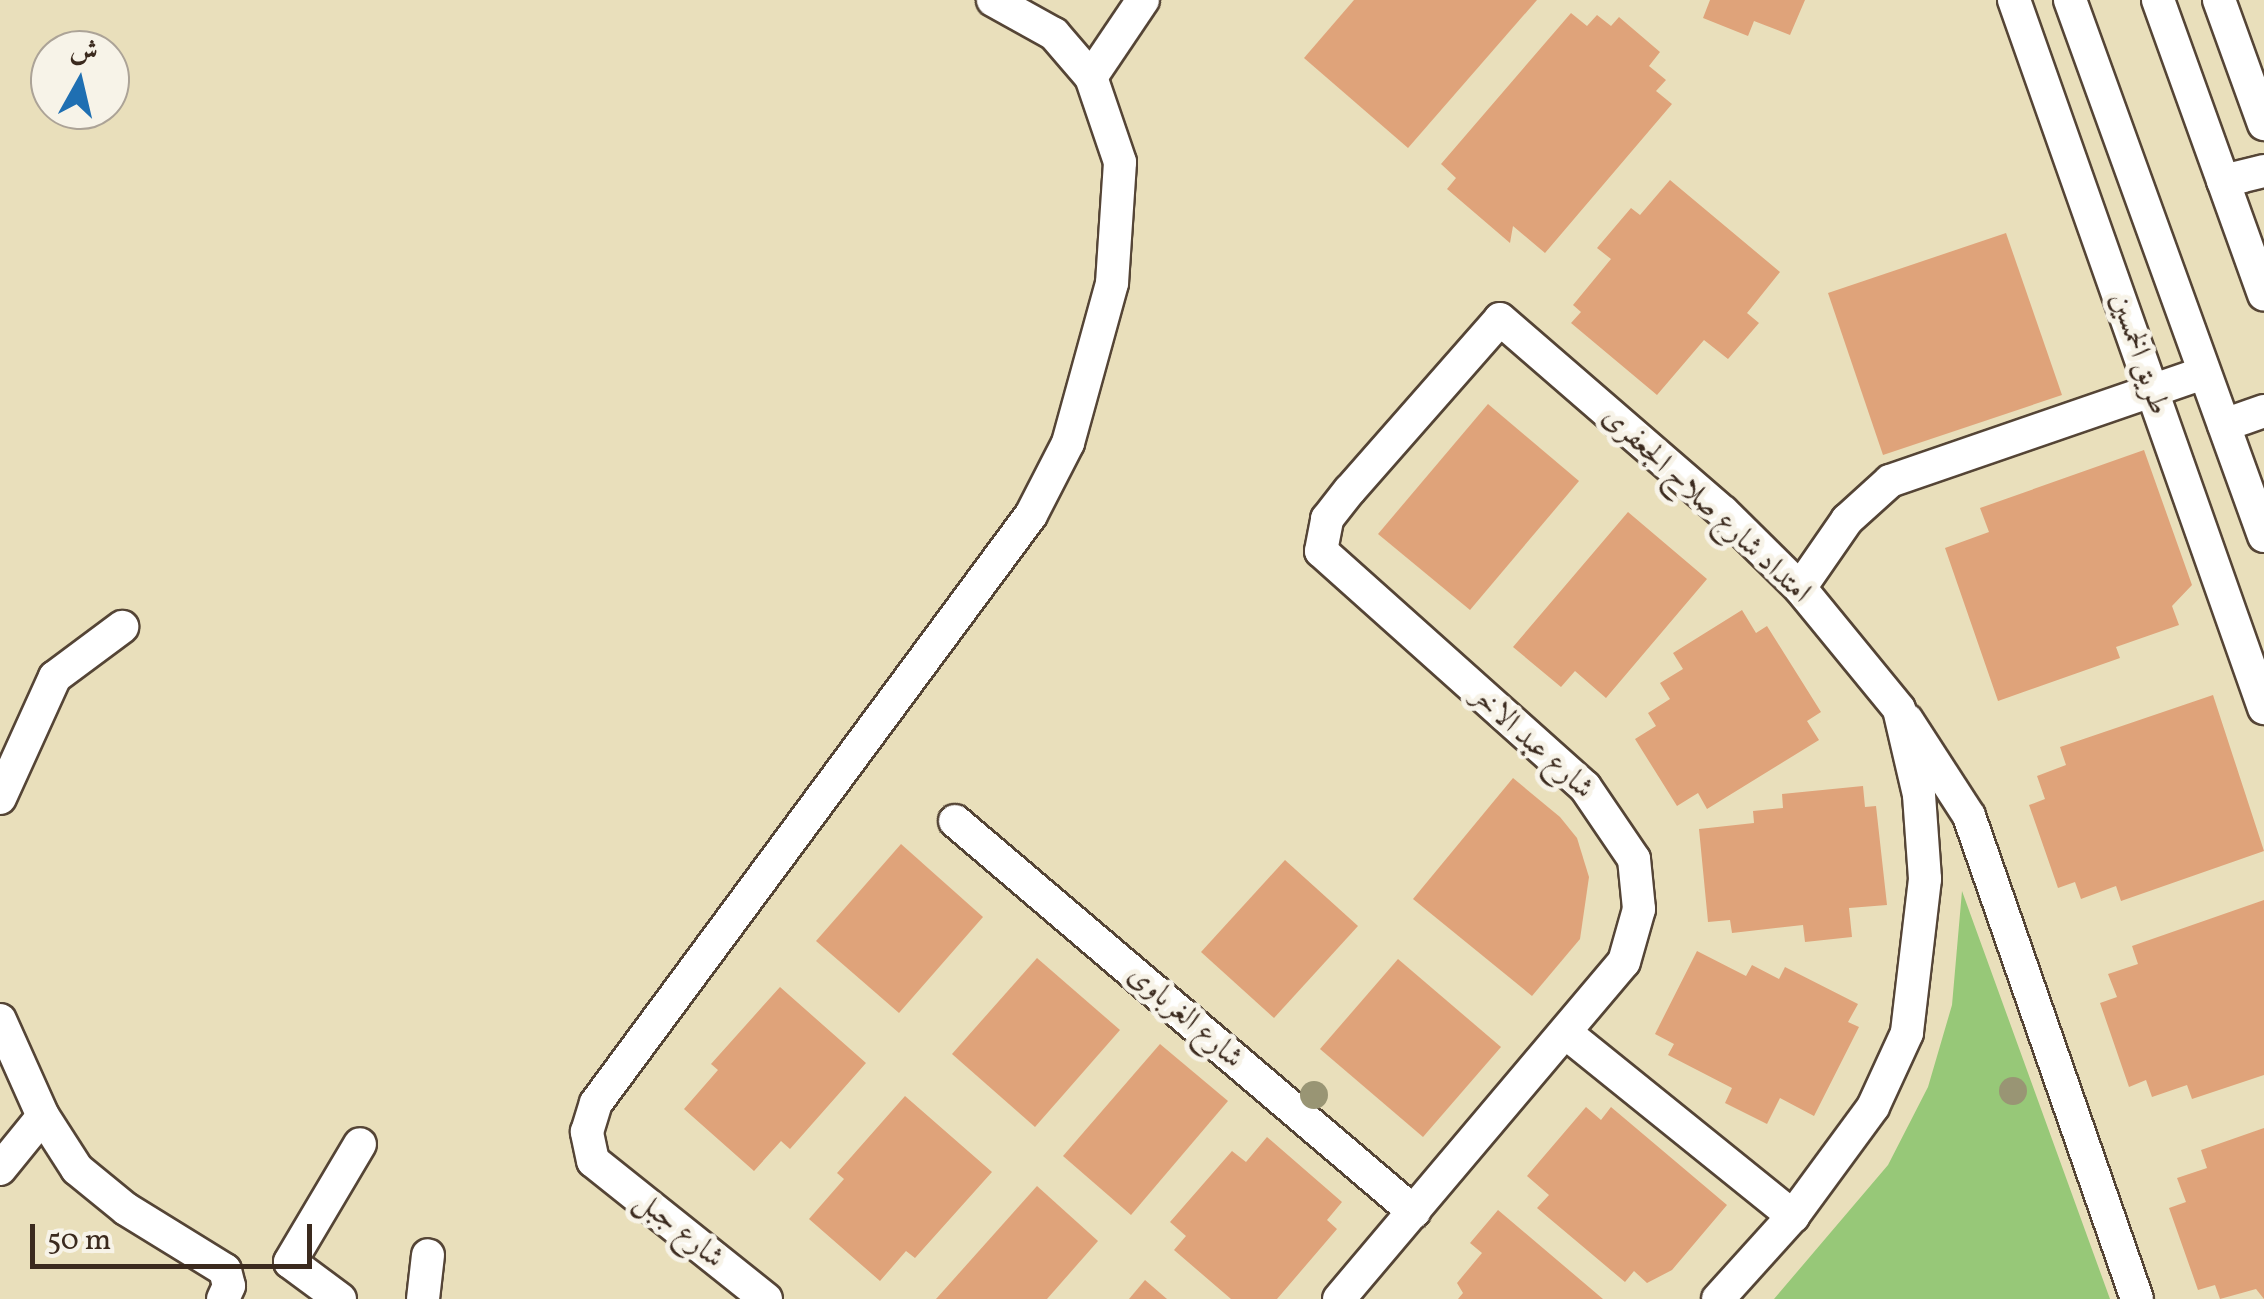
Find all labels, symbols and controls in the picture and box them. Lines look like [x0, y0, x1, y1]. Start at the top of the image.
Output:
north arrow [30, 30, 130, 130]
text: ش [67, 31, 100, 73]
street label: طريق الخمسين [2101, 288, 2177, 420]
street label: امتداد شارع صلاح الجعفرى [1594, 399, 1818, 611]
street label: شارع عبد الاخر [1463, 679, 1601, 807]
street label: شارع الغرباوى [1120, 957, 1250, 1077]
street label: شارع جبل [627, 1183, 731, 1277]
scale bar [35, 1204, 318, 1266]
text: 50 m [47, 1220, 111, 1262]

